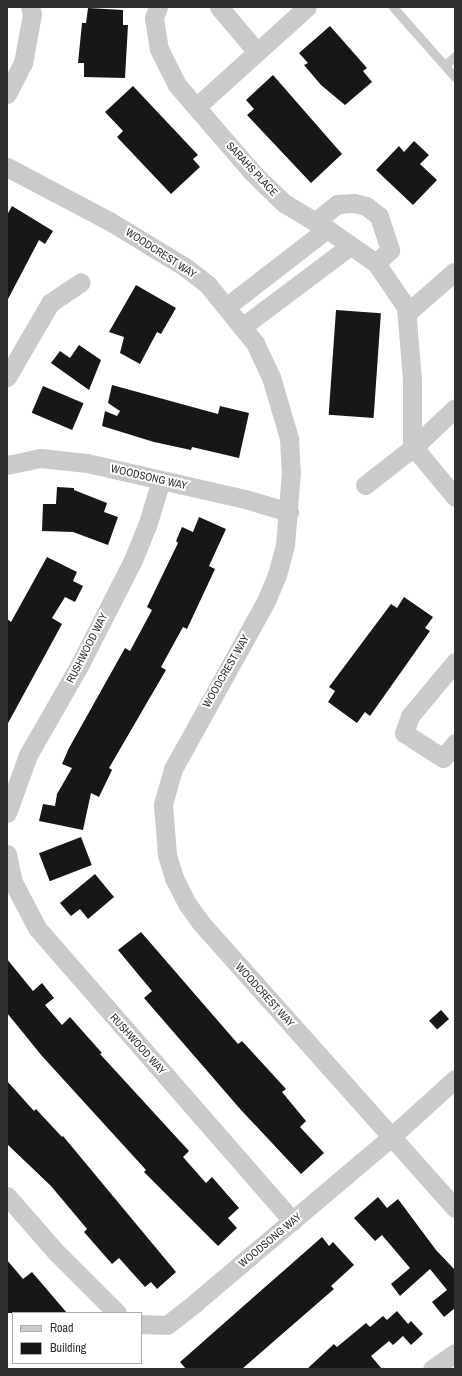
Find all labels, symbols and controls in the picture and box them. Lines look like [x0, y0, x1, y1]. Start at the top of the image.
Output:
street label: SARAHS PLACE [224, 139, 280, 199]
street label: WOODCREST WAY [123, 225, 199, 281]
street label: WOODSONG WAY [110, 462, 188, 492]
street label: RUSHWOOD WAY [64, 611, 110, 685]
street label: WOODCREST WAY [200, 632, 252, 710]
street label: WOODCREST WAY [233, 960, 297, 1030]
street label: RUSHWOOD WAY [107, 1011, 169, 1077]
street label: WOODSONG WAY [236, 1210, 304, 1270]
legend [12, 1312, 142, 1364]
text: Road [50, 1320, 74, 1336]
text: Building [50, 1340, 86, 1356]

